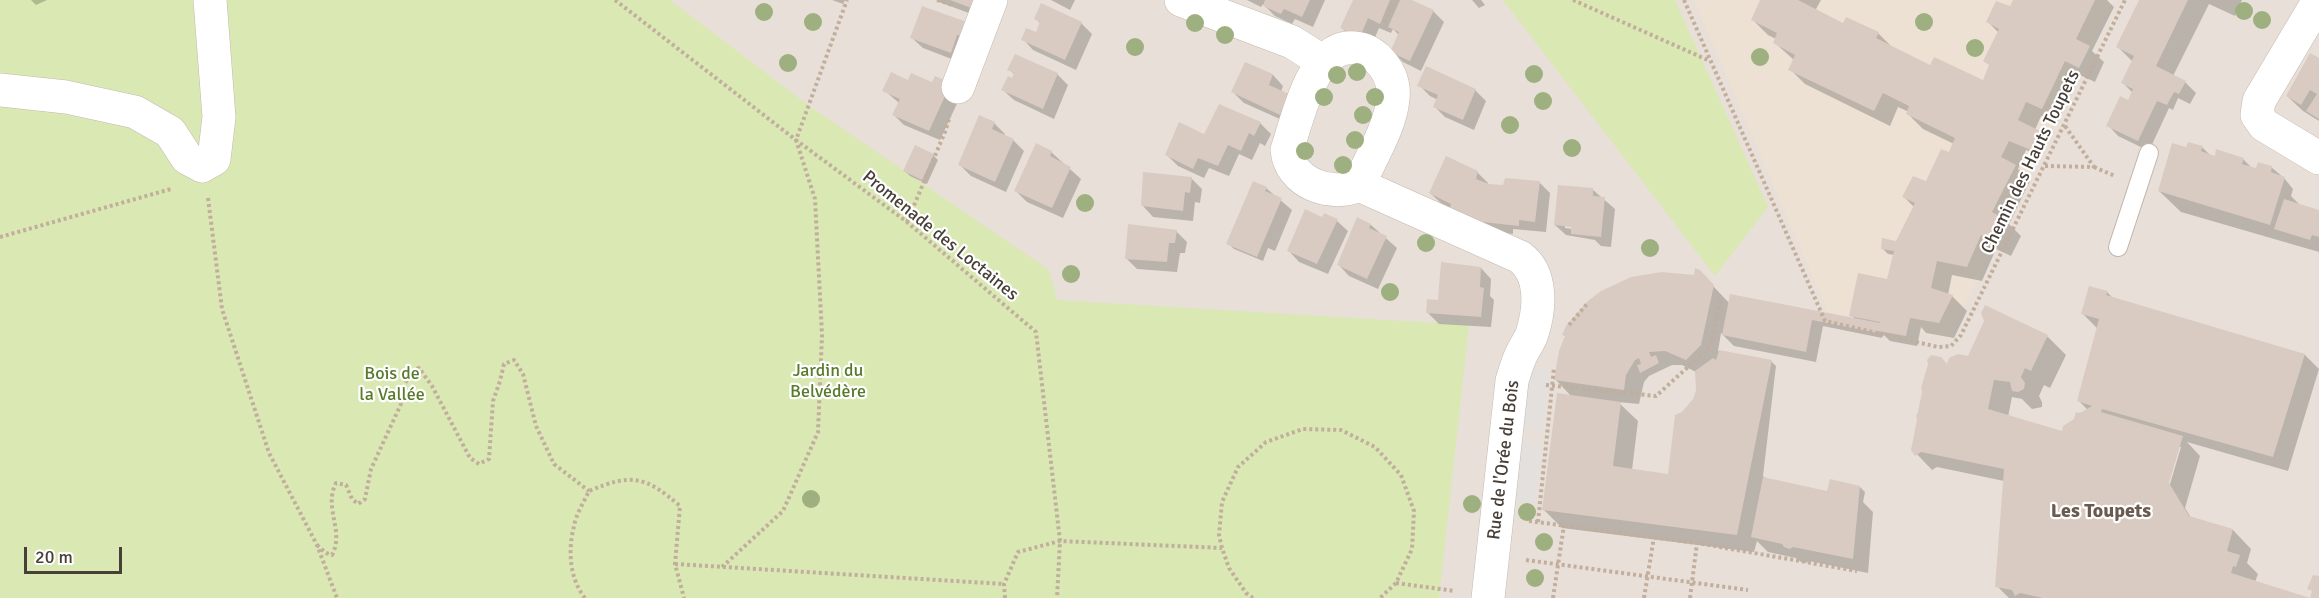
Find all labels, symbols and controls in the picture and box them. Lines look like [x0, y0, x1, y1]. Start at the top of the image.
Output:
street label: Chemin des Hauts Toupets [1977, 67, 2085, 257]
street label: Promenade des Loctaines [858, 166, 1022, 306]
park label: Jardin du Belvédère [790, 360, 866, 403]
park label: Bois de la Vallée [359, 363, 425, 406]
street label: Rue de l'Orée du Bois [1483, 379, 1525, 541]
district label: Les Toupets [2051, 500, 2151, 524]
scale bar [27, 535, 124, 573]
text: 20 m [35, 546, 73, 568]

